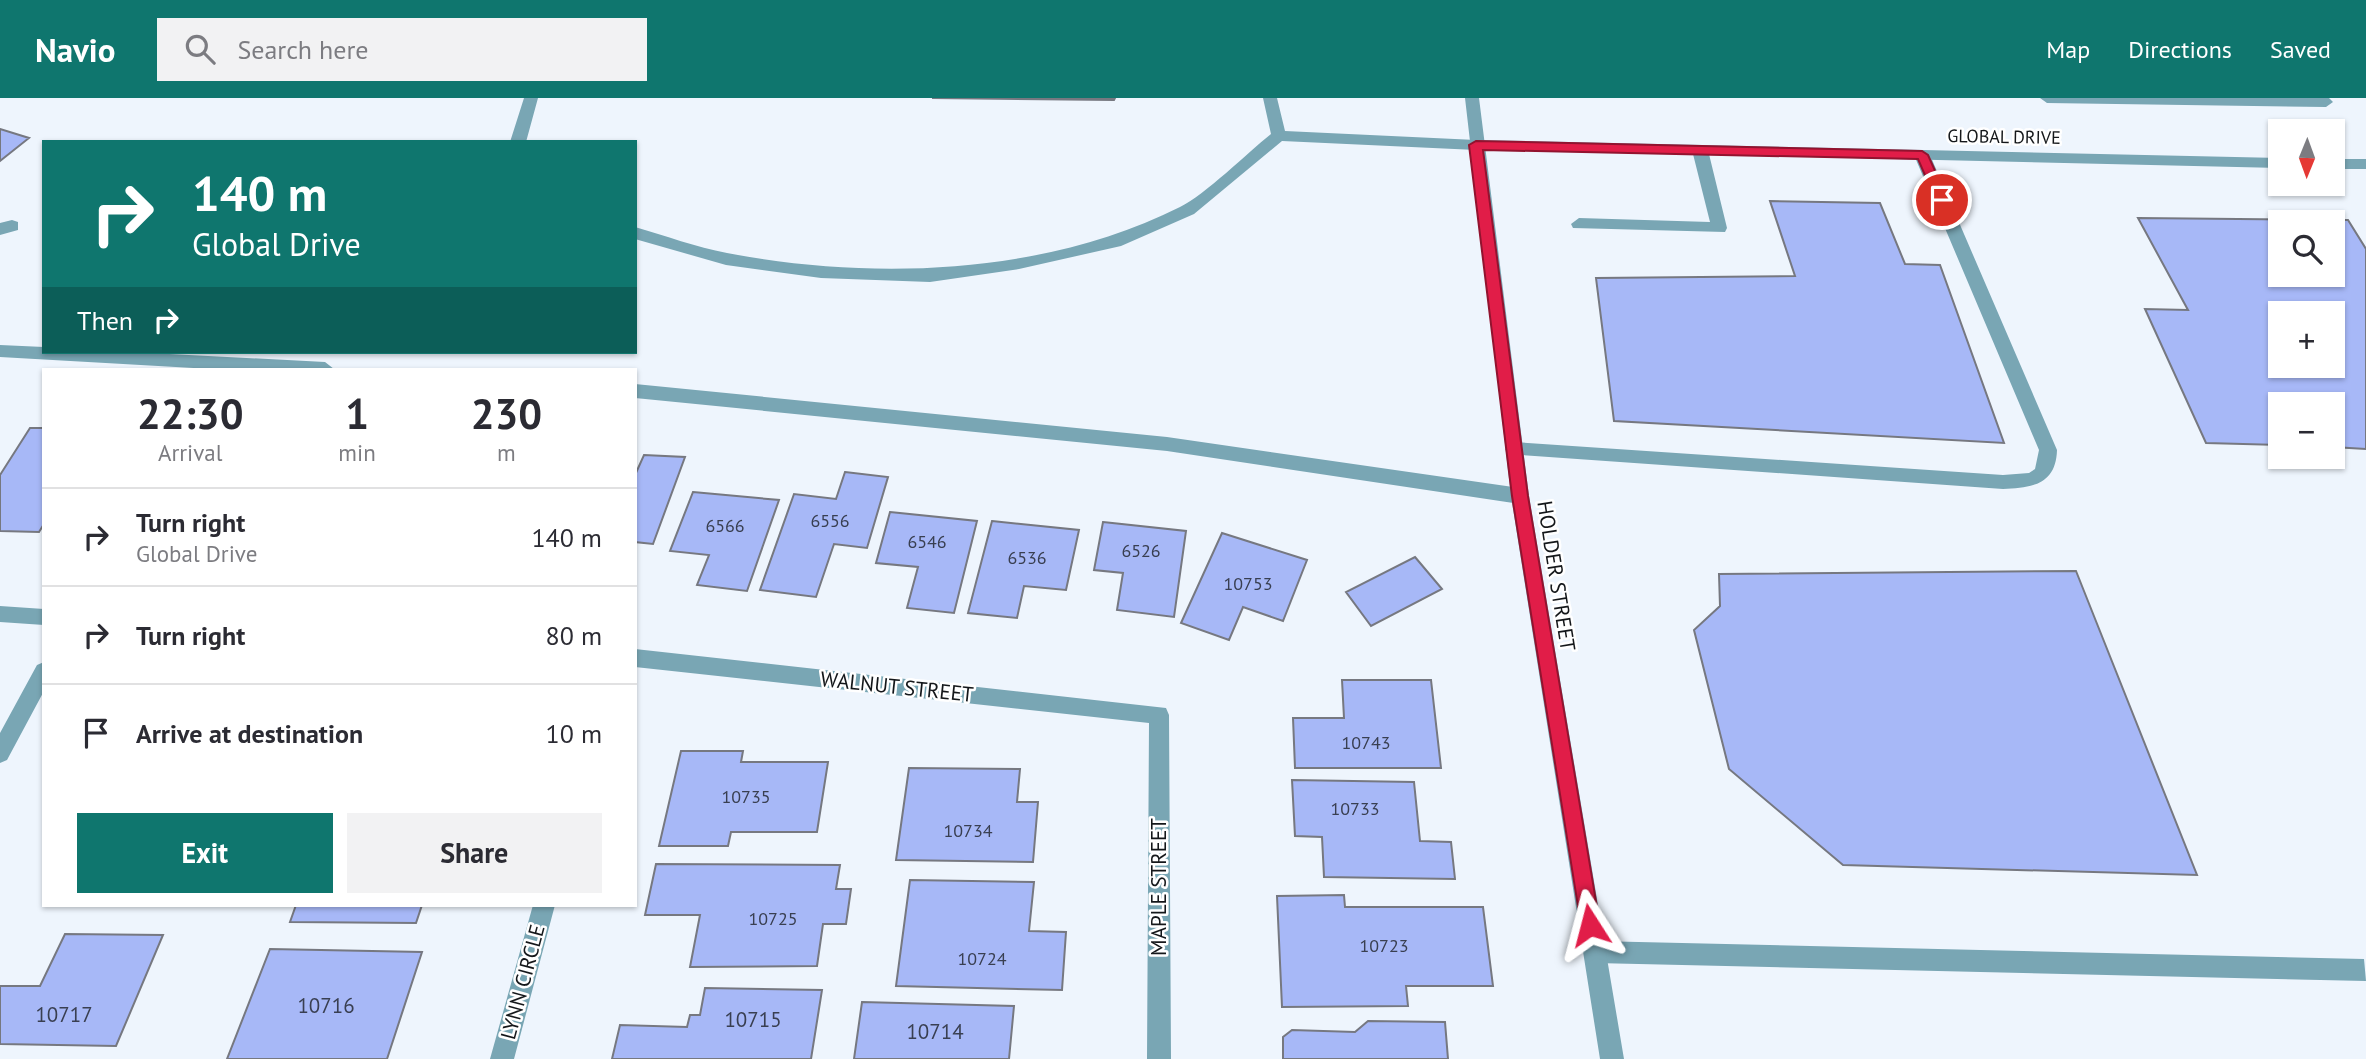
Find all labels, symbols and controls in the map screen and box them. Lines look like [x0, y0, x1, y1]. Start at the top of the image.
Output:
search box [157, 18, 647, 81]
text: Navio [35, 28, 115, 71]
icon: search [181, 30, 219, 68]
text: Search here [237, 33, 369, 66]
text: Map [2046, 34, 2090, 65]
text: Directions [2128, 34, 2232, 65]
text: Saved [2270, 34, 2331, 65]
north arrow [2268, 119, 2345, 196]
map controls [2268, 119, 2345, 469]
street label: GLOBAL DRIVE [1947, 124, 2061, 149]
text: 140 m [192, 161, 327, 225]
icon: right [77, 168, 168, 259]
pin [1912, 170, 1972, 230]
icon: arrive [1923, 181, 1961, 219]
button: search [2268, 210, 2345, 287]
text: Global Drive [192, 223, 361, 265]
icon: right [147, 301, 185, 339]
button: + [2268, 301, 2345, 378]
text: Then [77, 304, 133, 337]
text: 22:30 [137, 386, 243, 441]
text: 1 [345, 386, 369, 441]
text: 230 [471, 386, 542, 441]
button: − [2268, 392, 2345, 469]
text: Arrival [158, 438, 222, 467]
text: min [338, 438, 376, 467]
text: m [497, 438, 516, 467]
street label: HOLDER STREET [1531, 499, 1582, 653]
text: Turn right [136, 506, 245, 539]
house number: 6556 [810, 509, 850, 532]
house number: 6566 [705, 514, 745, 537]
icon: right [77, 518, 115, 556]
text: 140 m [531, 521, 602, 554]
house number: 6546 [907, 530, 947, 553]
text: Global Drive [136, 539, 257, 568]
house number: 6526 [1121, 539, 1161, 562]
house number: 6536 [1007, 546, 1047, 569]
house number: 10753 [1223, 572, 1273, 595]
icon: right [77, 616, 115, 654]
text: Turn right [136, 619, 245, 652]
text: 80 m [546, 619, 602, 652]
street label: WALNUT STREET [819, 665, 975, 708]
icon: arrive [77, 714, 115, 752]
text: Arrive at destination [136, 717, 363, 750]
text: 10 m [546, 717, 602, 750]
house number: 10743 [1341, 731, 1391, 754]
house number: 10735 [721, 785, 771, 808]
house number: 10733 [1330, 797, 1380, 820]
button: Exit [77, 813, 333, 893]
button: Share [347, 813, 602, 893]
street label: MAPLE STREET [1145, 818, 1172, 956]
house number: 10734 [943, 819, 993, 842]
position arrow [1553, 888, 1627, 962]
house number: 10725 [748, 907, 798, 930]
street label: LYNN CIRCLE [494, 921, 551, 1042]
house number: 10723 [1359, 934, 1409, 957]
house number: 10724 [957, 947, 1007, 970]
house number: 10716 [297, 992, 355, 1019]
house number: 10717 [35, 1001, 93, 1028]
house number: 10715 [724, 1006, 782, 1033]
house number: 10714 [906, 1018, 964, 1045]

